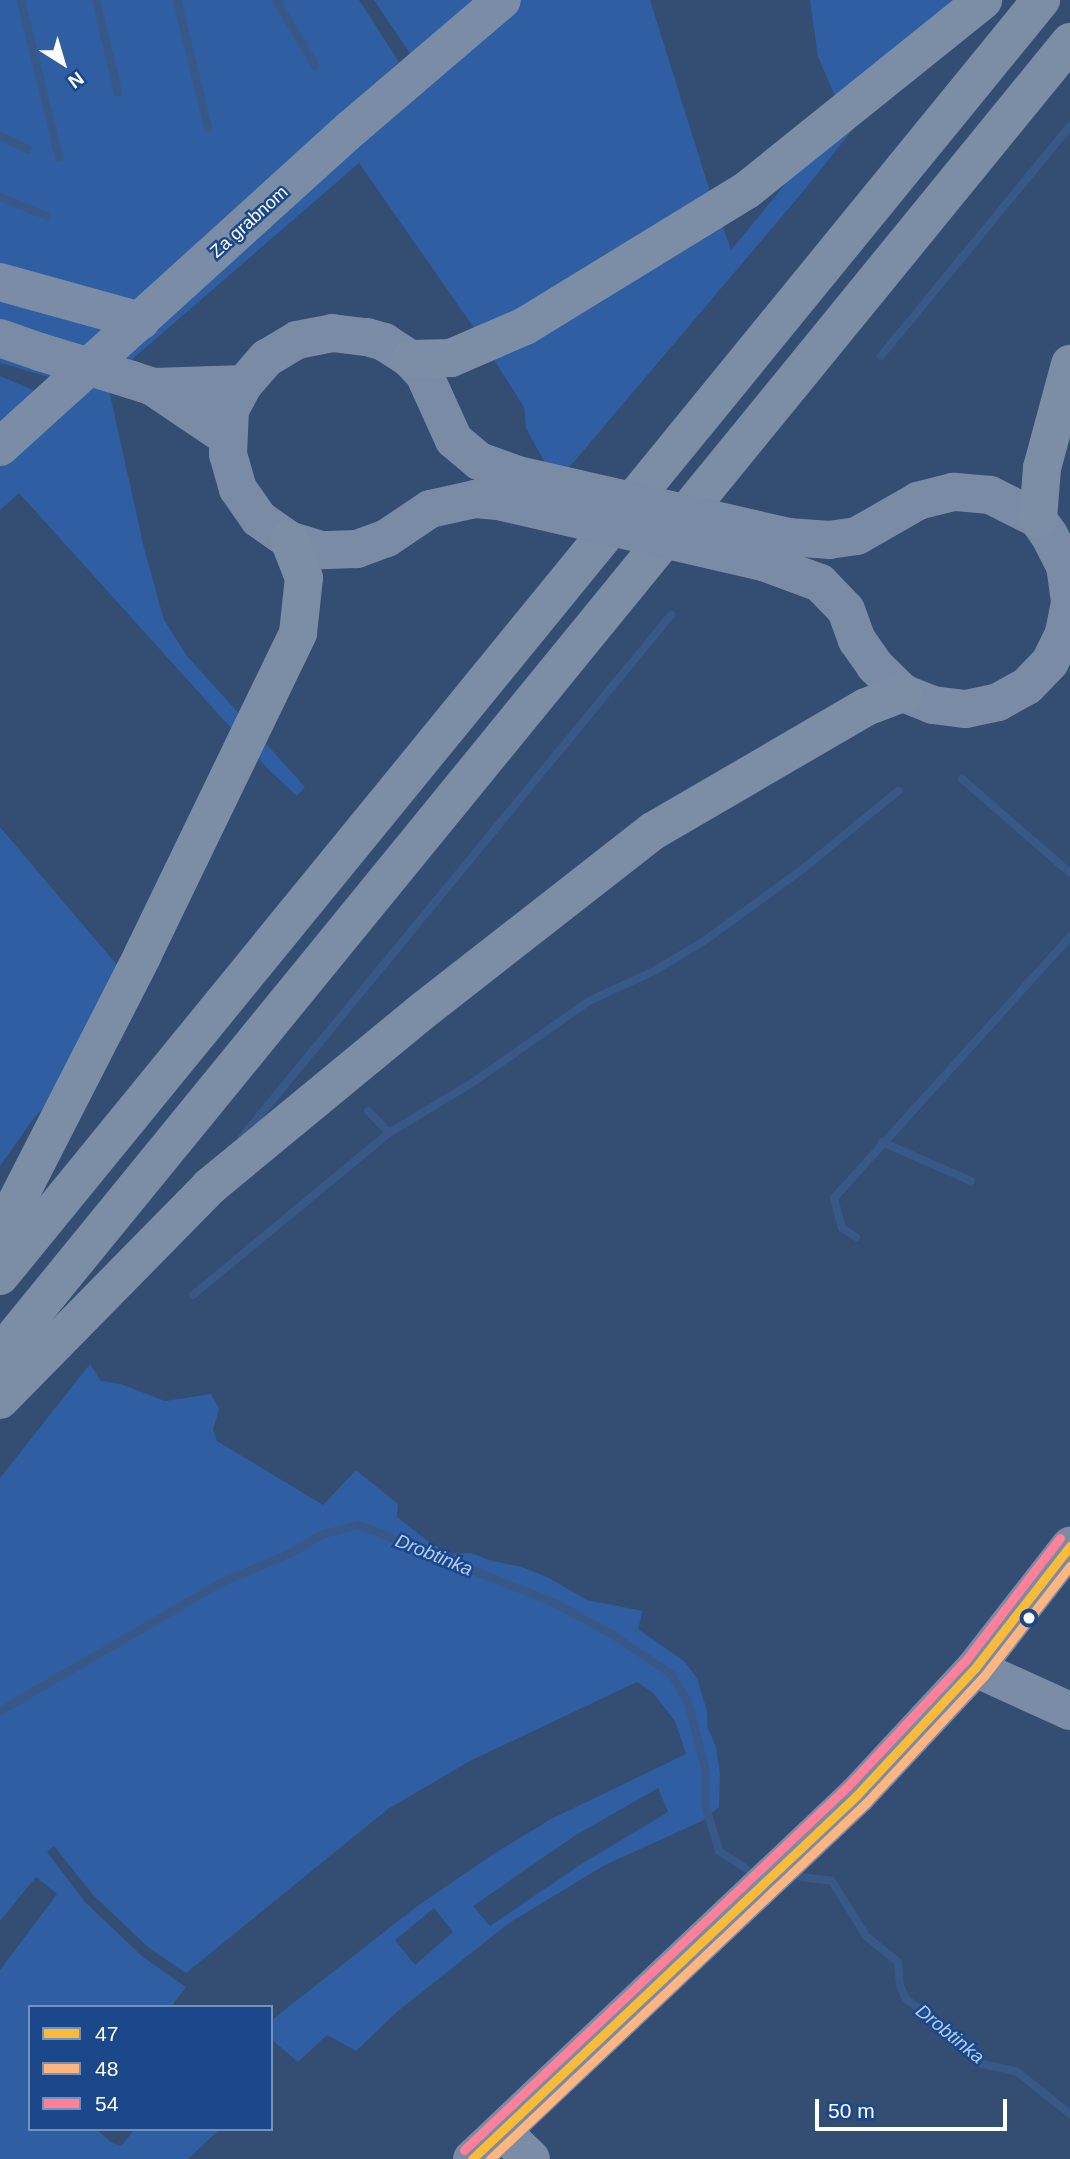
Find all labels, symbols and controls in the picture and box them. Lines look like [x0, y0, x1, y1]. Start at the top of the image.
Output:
north arrow [28, 28, 98, 98]
text: N [64, 68, 88, 93]
street label: Za grabnom [206, 182, 292, 262]
water label: Drobtinka [392, 1529, 476, 1581]
unlabelled marker [1022, 1611, 1036, 1625]
water label: Drobtinka [911, 2000, 989, 2068]
legend [28, 2005, 273, 2131]
text: 47 [95, 2022, 118, 2045]
text: 48 [95, 2057, 118, 2080]
scale bar [818, 2086, 1010, 2130]
text: 54 [95, 2092, 118, 2115]
text: 50 m [828, 2099, 875, 2122]

